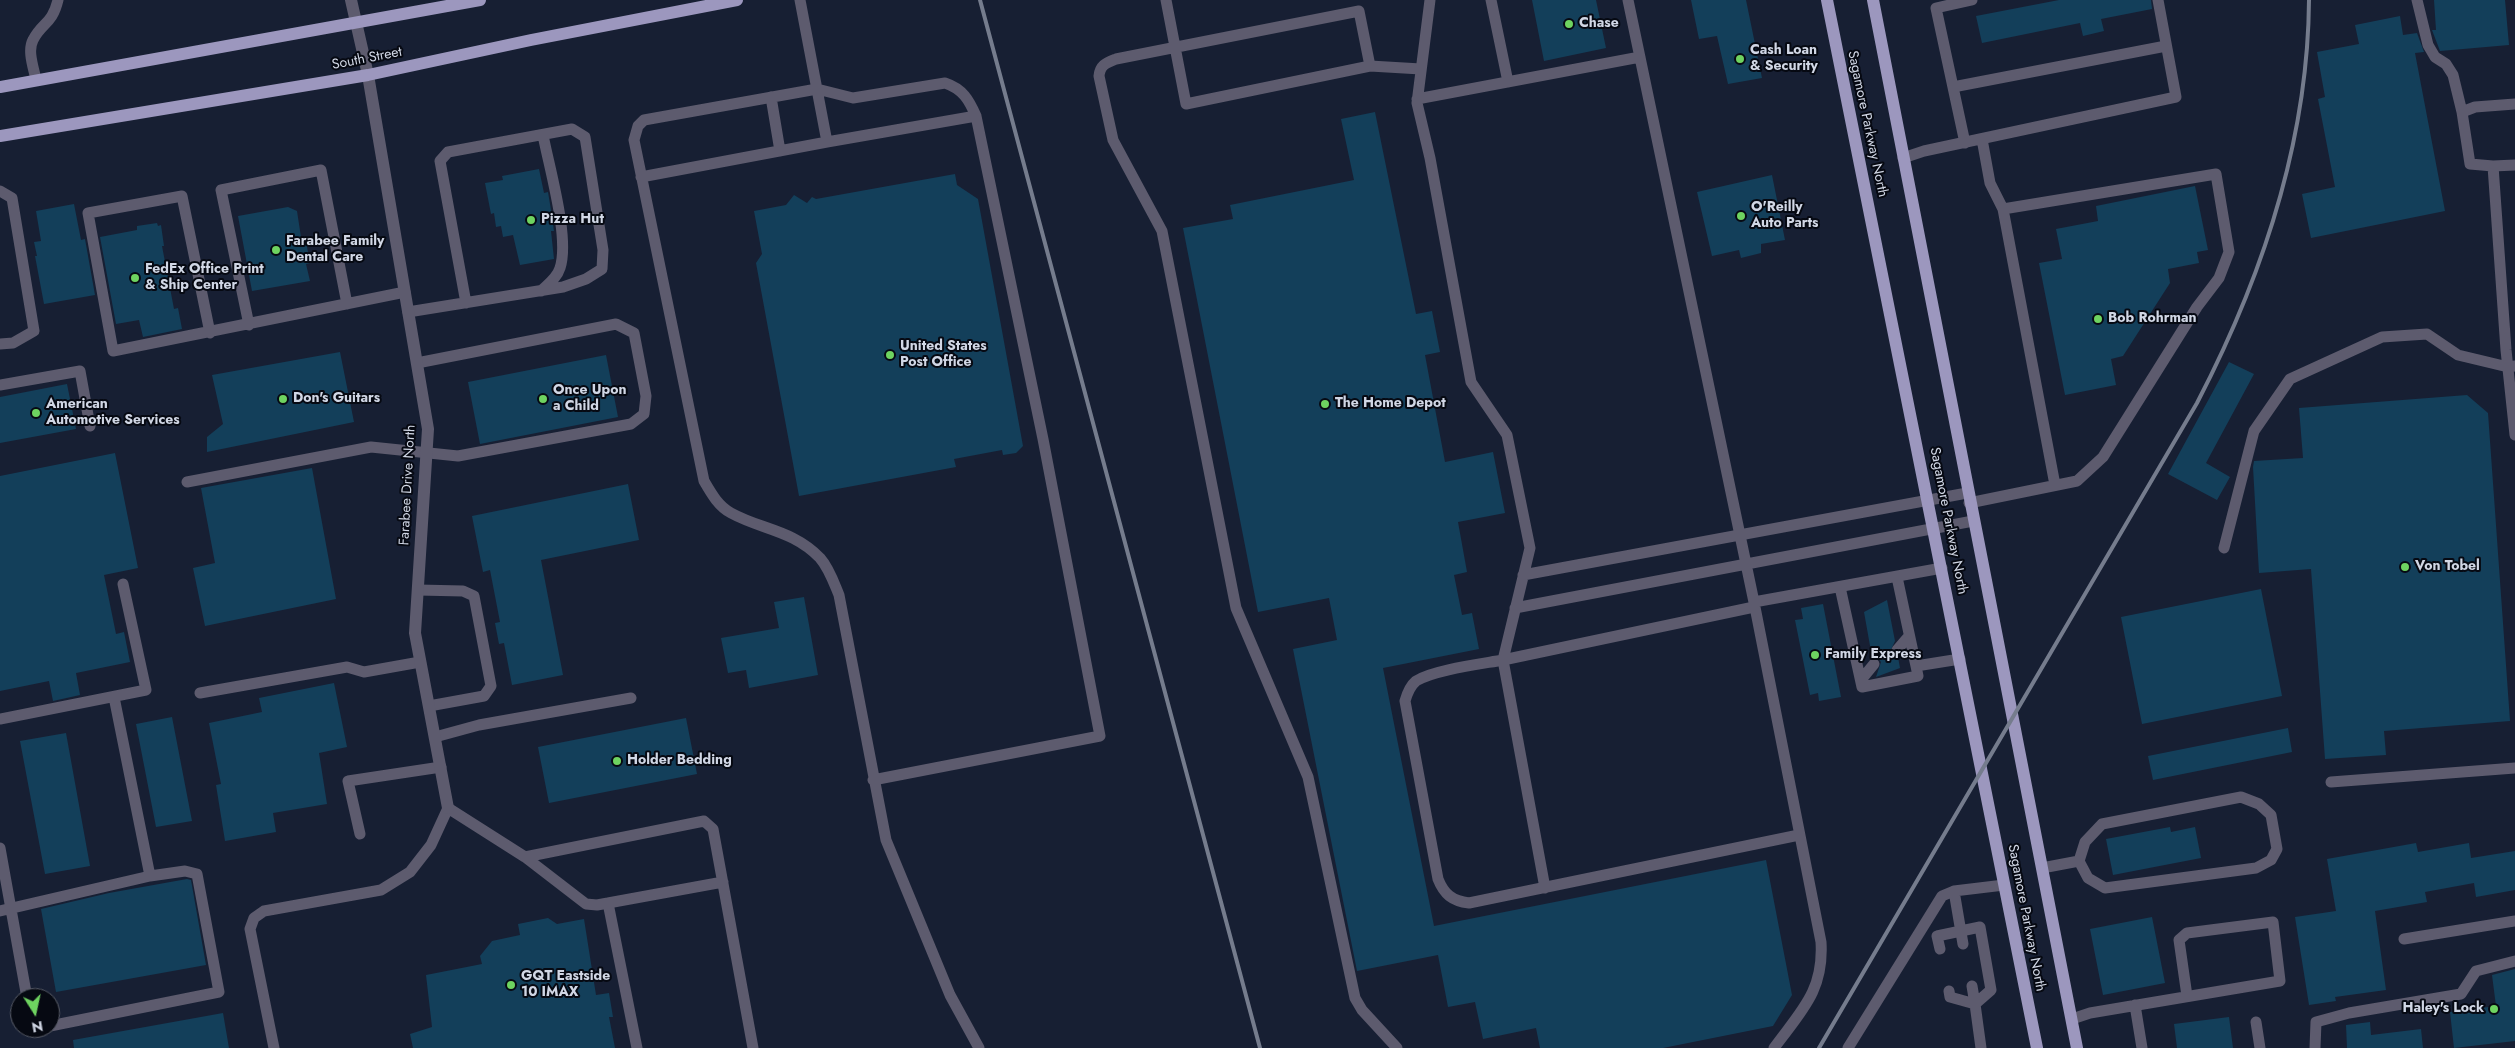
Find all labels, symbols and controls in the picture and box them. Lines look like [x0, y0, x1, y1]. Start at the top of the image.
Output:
place label: Chase [1579, 16, 1619, 32]
marker: Chase [1563, 18, 1575, 30]
place label: Cash Loan & Security [1750, 43, 1818, 75]
street label: South Street [331, 44, 403, 74]
street label: Sagamore Parkway North [1843, 49, 1891, 199]
marker: Cash Loan & Security [1734, 53, 1746, 65]
place label: O'Reilly Auto Parts [1751, 200, 1818, 232]
marker: O'Reilly Auto Parts [1735, 210, 1747, 222]
place label: Pizza Hut [541, 212, 604, 228]
marker: Pizza Hut [525, 214, 537, 226]
place label: Farabee Family Dental Care [286, 234, 384, 266]
marker: Farabee Family Dental Care [270, 244, 282, 256]
place label: FedEx Office Print & Ship Center [145, 262, 264, 294]
marker: FedEx Office Print & Ship Center [129, 272, 141, 284]
place label: Bob Rohrman [2108, 311, 2197, 327]
marker: Bob Rohrman [2092, 313, 2104, 325]
place label: United States Post Office [900, 339, 987, 372]
marker: United States Post Office [884, 349, 896, 361]
place label: Once Upon a Child [553, 383, 626, 416]
place label: Don's Guitars [293, 391, 380, 407]
marker: Don's Guitars [277, 393, 289, 405]
marker: Once Upon a Child [537, 393, 549, 405]
place label: The Home Depot [1335, 396, 1446, 412]
place label: American Automotive Services [46, 397, 180, 430]
marker: The Home Depot [1319, 398, 1331, 410]
marker: American Automotive Services [30, 407, 42, 419]
street label: Farabee Drive North [396, 424, 420, 546]
street label: Sagamore Parkway North [1926, 446, 1970, 596]
place label: Von Tobel [2415, 559, 2480, 575]
marker: Von Tobel [2399, 561, 2411, 573]
place label: Family Express [1825, 647, 1921, 663]
marker: Family Express [1809, 649, 1821, 661]
place label: Holder Bedding [627, 753, 732, 769]
marker: Holder Bedding [611, 755, 623, 767]
street label: Sagamore Parkway North [2004, 843, 2048, 993]
place label: GQT Eastside 10 IMAX [521, 969, 610, 1002]
marker: GQT Eastside 10 IMAX [505, 979, 517, 991]
north arrow [10, 988, 60, 1038]
place label: Haley's Lock [2402, 1001, 2484, 1017]
marker: Haley's Lock [2488, 1003, 2500, 1015]
text: N [30, 1016, 45, 1038]

